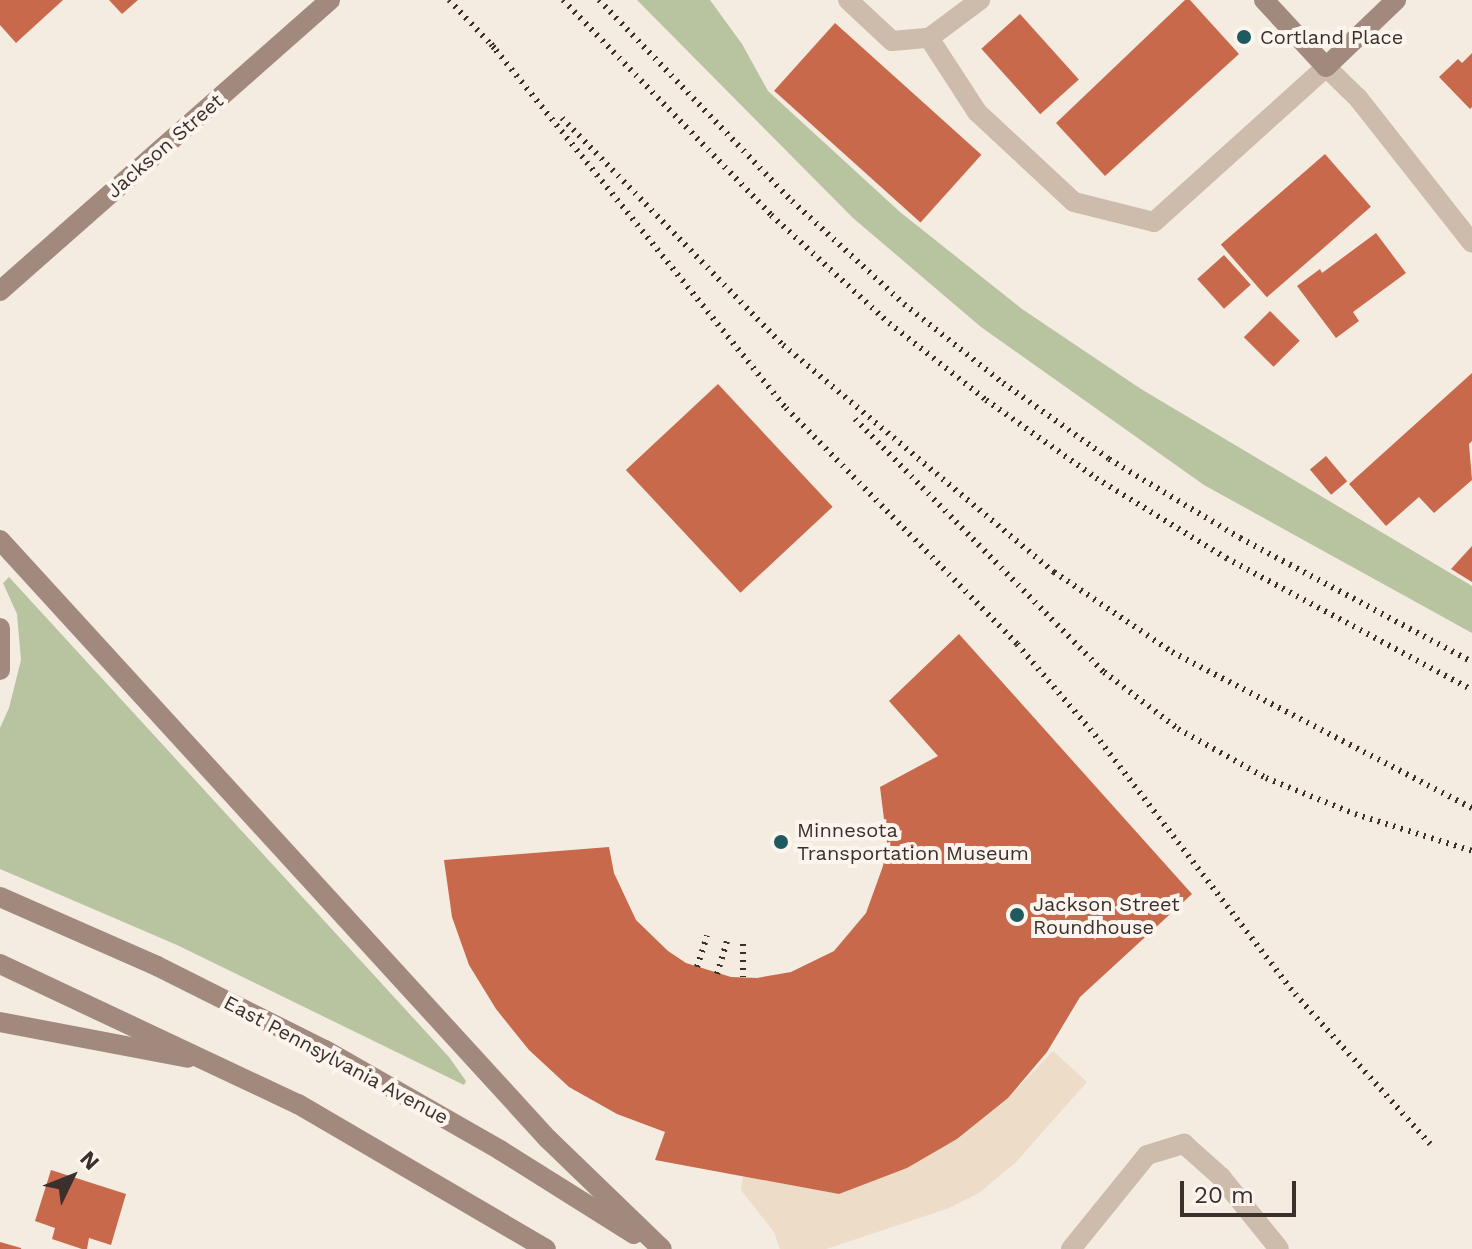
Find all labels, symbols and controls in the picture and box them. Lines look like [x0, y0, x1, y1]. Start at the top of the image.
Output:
place label: Cortland Place [1260, 25, 1403, 49]
marker: Cortland Place [1235, 28, 1253, 46]
street label: Jackson Street [102, 89, 228, 203]
place label: Minnesota Transportation Museum [797, 818, 1029, 865]
marker: Minnesota Transportation Museum [772, 833, 790, 851]
place label: Jackson Street Roundhouse [1033, 892, 1180, 939]
marker: Jackson Street Roundhouse [1008, 906, 1026, 924]
street label: East Pennsylvania Avenue [219, 990, 453, 1130]
north arrow [32, 1137, 112, 1217]
text: N [75, 1146, 105, 1175]
scale bar [1184, 1165, 1300, 1215]
text: 20 m [1194, 1181, 1254, 1209]

